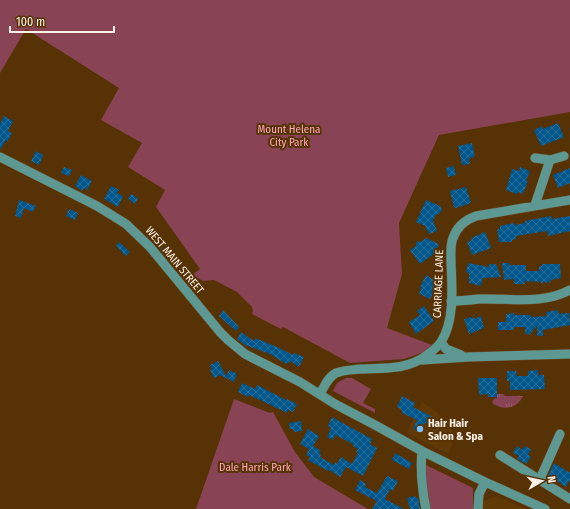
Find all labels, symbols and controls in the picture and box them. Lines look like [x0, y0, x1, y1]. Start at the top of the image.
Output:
scale bar [10, 8, 114, 34]
text: 100 m [16, 15, 45, 29]
park label: Mount Helena City Park [258, 123, 320, 149]
street label: WEST MAIN STREET [143, 224, 207, 297]
street label: CARRIAGE LANE [431, 250, 446, 318]
place label: Hair Hair Salon & Spa [428, 417, 483, 443]
marker: Hair Hair Salon & Spa [415, 424, 425, 434]
park label: Dale Harris Park [219, 461, 292, 474]
north arrow [522, 461, 562, 501]
text: N [544, 475, 558, 484]

